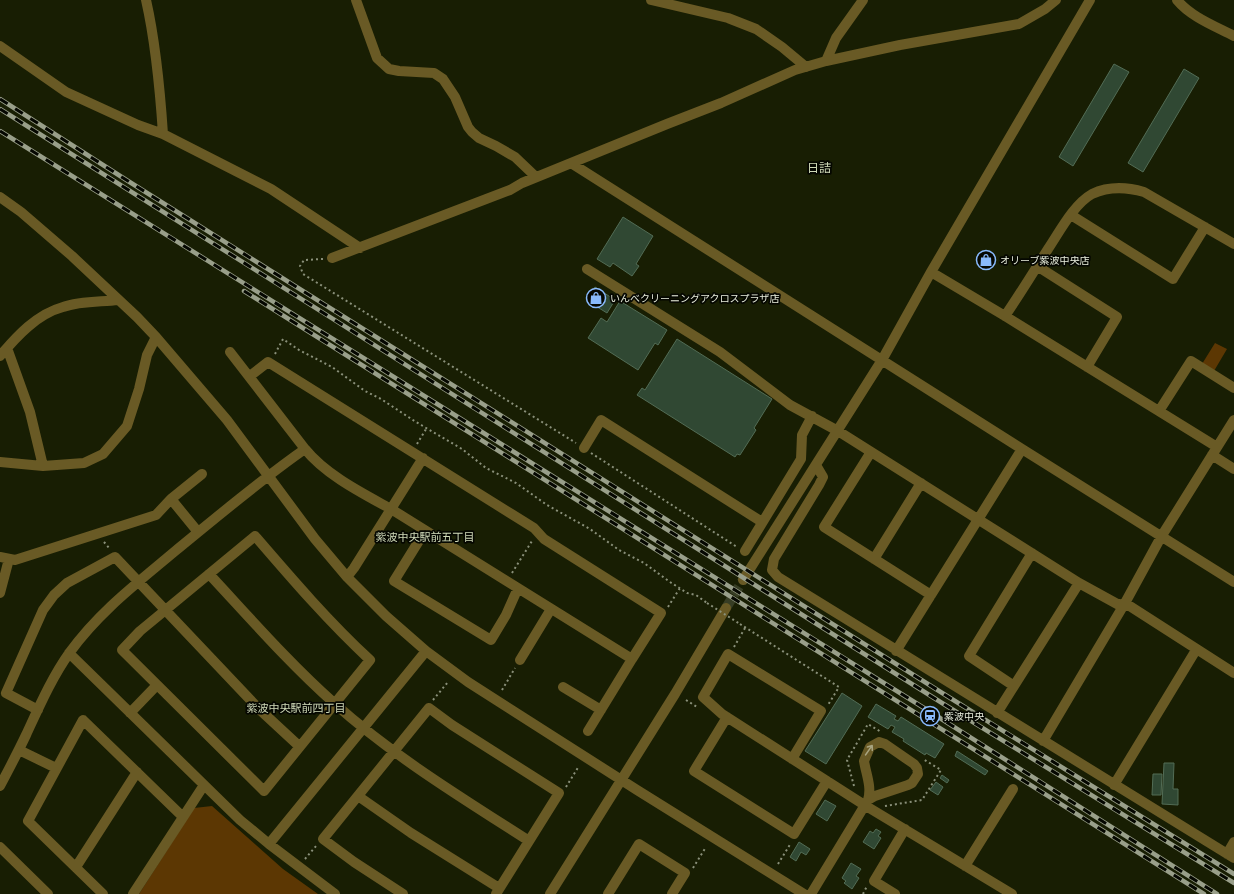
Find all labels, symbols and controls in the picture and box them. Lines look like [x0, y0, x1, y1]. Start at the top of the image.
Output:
district label: 日詰 [807, 159, 831, 176]
shop icon: オリーブ紫波中央店 [975, 249, 997, 271]
place label: オリーブ紫波中央店 [1000, 253, 1089, 268]
shop icon: いんべクリーニングアクロスプラザ店 [585, 287, 607, 309]
place label: いんべクリーニングアクロスプラザ店 [610, 291, 780, 306]
district label: 紫波中央駅前五丁目 [376, 529, 475, 545]
district label: 紫波中央駅前四丁目 [247, 700, 346, 716]
station icon: 紫波中央 [919, 705, 941, 727]
place label: 紫波中央 [944, 709, 985, 724]
one-way arrow [865, 745, 873, 756]

